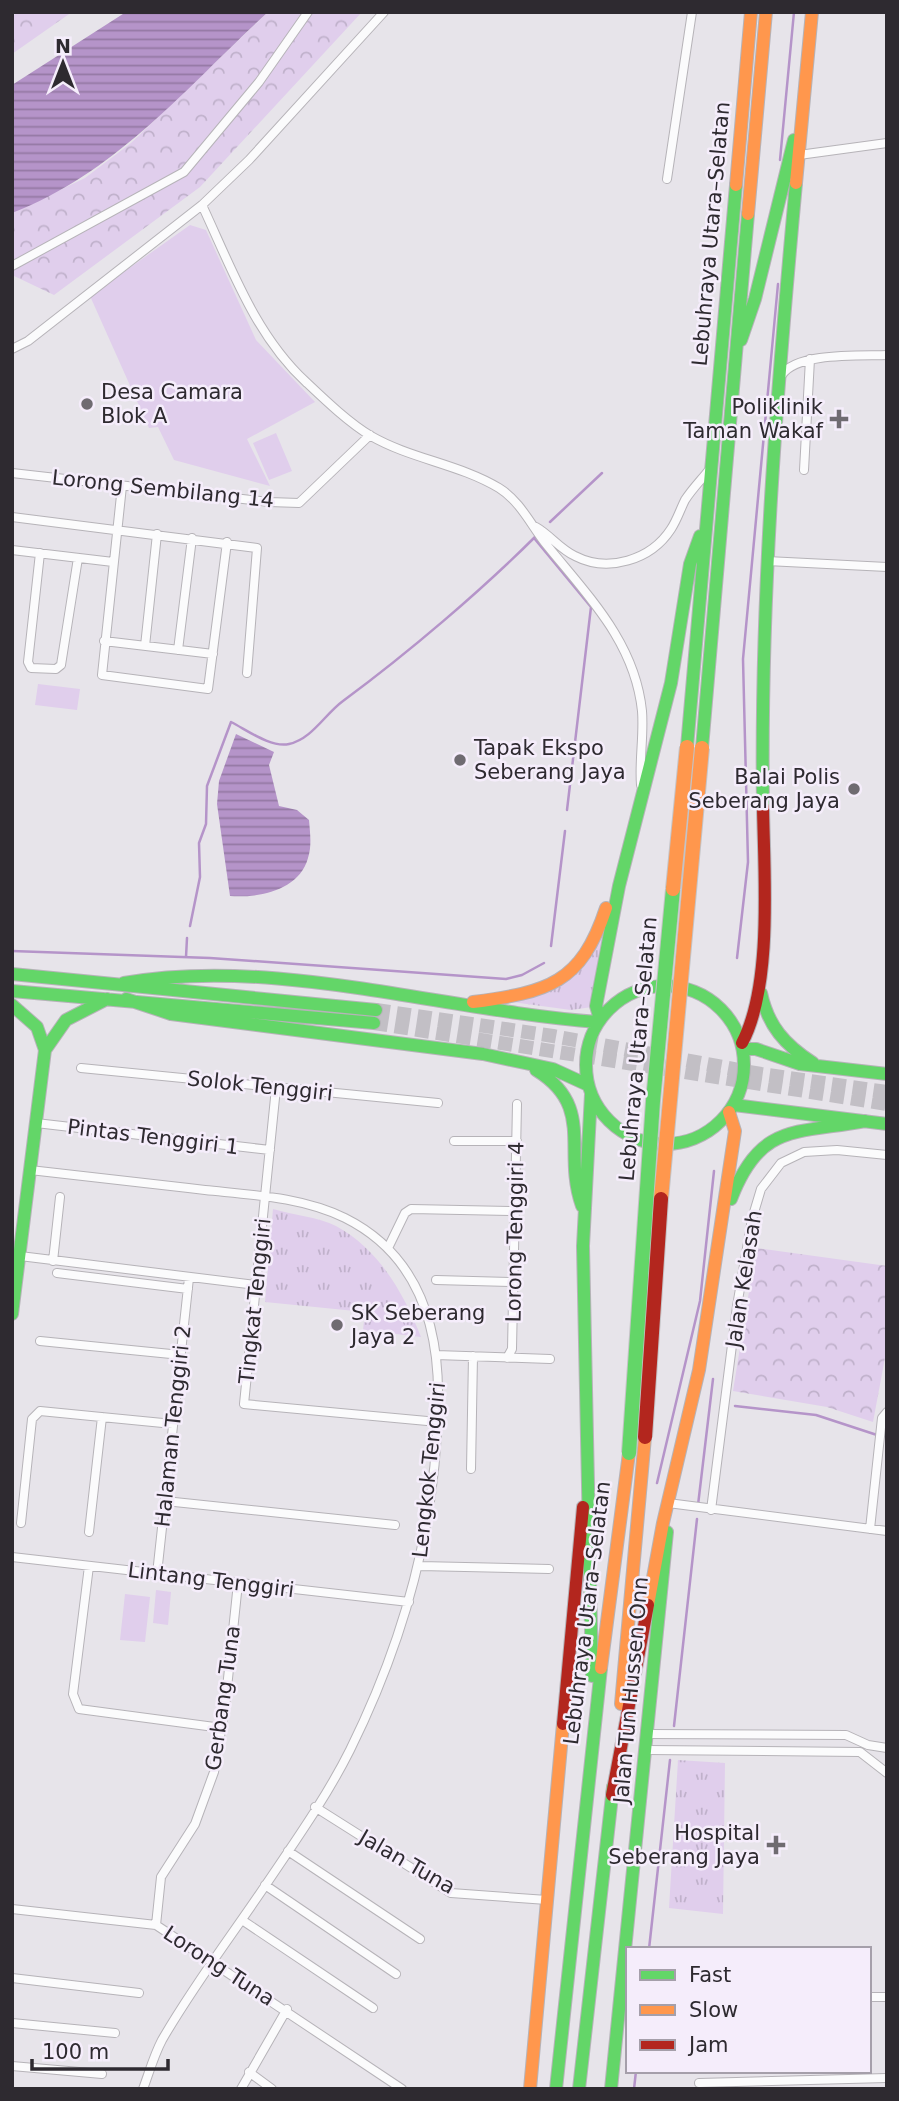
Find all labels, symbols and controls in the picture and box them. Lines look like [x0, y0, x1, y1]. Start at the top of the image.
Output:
north arrow [28, 28, 98, 98]
text: N [55, 35, 71, 57]
street label: Lebuhraya Utara–Selatan [687, 101, 735, 367]
place label: Desa Camara Blok A [101, 380, 243, 428]
place label: Poliklinik Taman Wakaf [682, 395, 824, 443]
marker: Desa Camara Blok A [79, 396, 95, 412]
marker: Poliklinik Taman Wakaf [829, 409, 849, 429]
street label: Lorong Sembilang 14 [51, 465, 275, 513]
place label: Tapak Ekspo Seberang Jaya [473, 736, 626, 784]
marker: Tapak Ekspo Seberang Jaya [452, 752, 468, 768]
place label: Balai Polis Seberang Jaya [688, 765, 840, 813]
marker: Balai Polis Seberang Jaya [846, 781, 862, 797]
street label: Lebuhraya Utara–Selatan [614, 916, 662, 1182]
street label: Solok Tenggiri [186, 1066, 334, 1106]
street label: Pintas Tenggiri 1 [66, 1115, 240, 1159]
street label: Lorong Tenggiri 4 [501, 1141, 529, 1323]
street label: Jalan Kelasah [721, 1208, 767, 1352]
street label: Tingkat Tenggiri [234, 1217, 276, 1386]
place label: SK Seberang Jaya 2 [349, 1301, 485, 1349]
marker: SK Seberang Jaya 2 [329, 1317, 345, 1333]
street label: Halaman Tenggiri 2 [150, 1324, 196, 1528]
street label: Lengkok Tenggiri [408, 1381, 450, 1559]
street label: Lebuhraya Utara–Selatan [559, 1480, 615, 1746]
street label: Lintang Tenggiri [126, 1558, 296, 1602]
street label: Jalan Tun Hussen Onn [609, 1576, 653, 1806]
street label: Gerbang Tuna [201, 1624, 245, 1772]
place label: Hospital Seberang Jaya [608, 1821, 760, 1869]
street label: Jalan Tuna [353, 1824, 459, 1899]
marker: Hospital Seberang Jaya [766, 1835, 786, 1855]
street label: Lorong Tuna [159, 1921, 279, 2011]
legend [626, 1947, 871, 2073]
text: Fast [689, 1963, 731, 1987]
text: Slow [689, 1998, 738, 2022]
scale bar [32, 2028, 168, 2072]
text: Jam [687, 2033, 729, 2057]
text: 100 m [42, 2040, 109, 2064]

